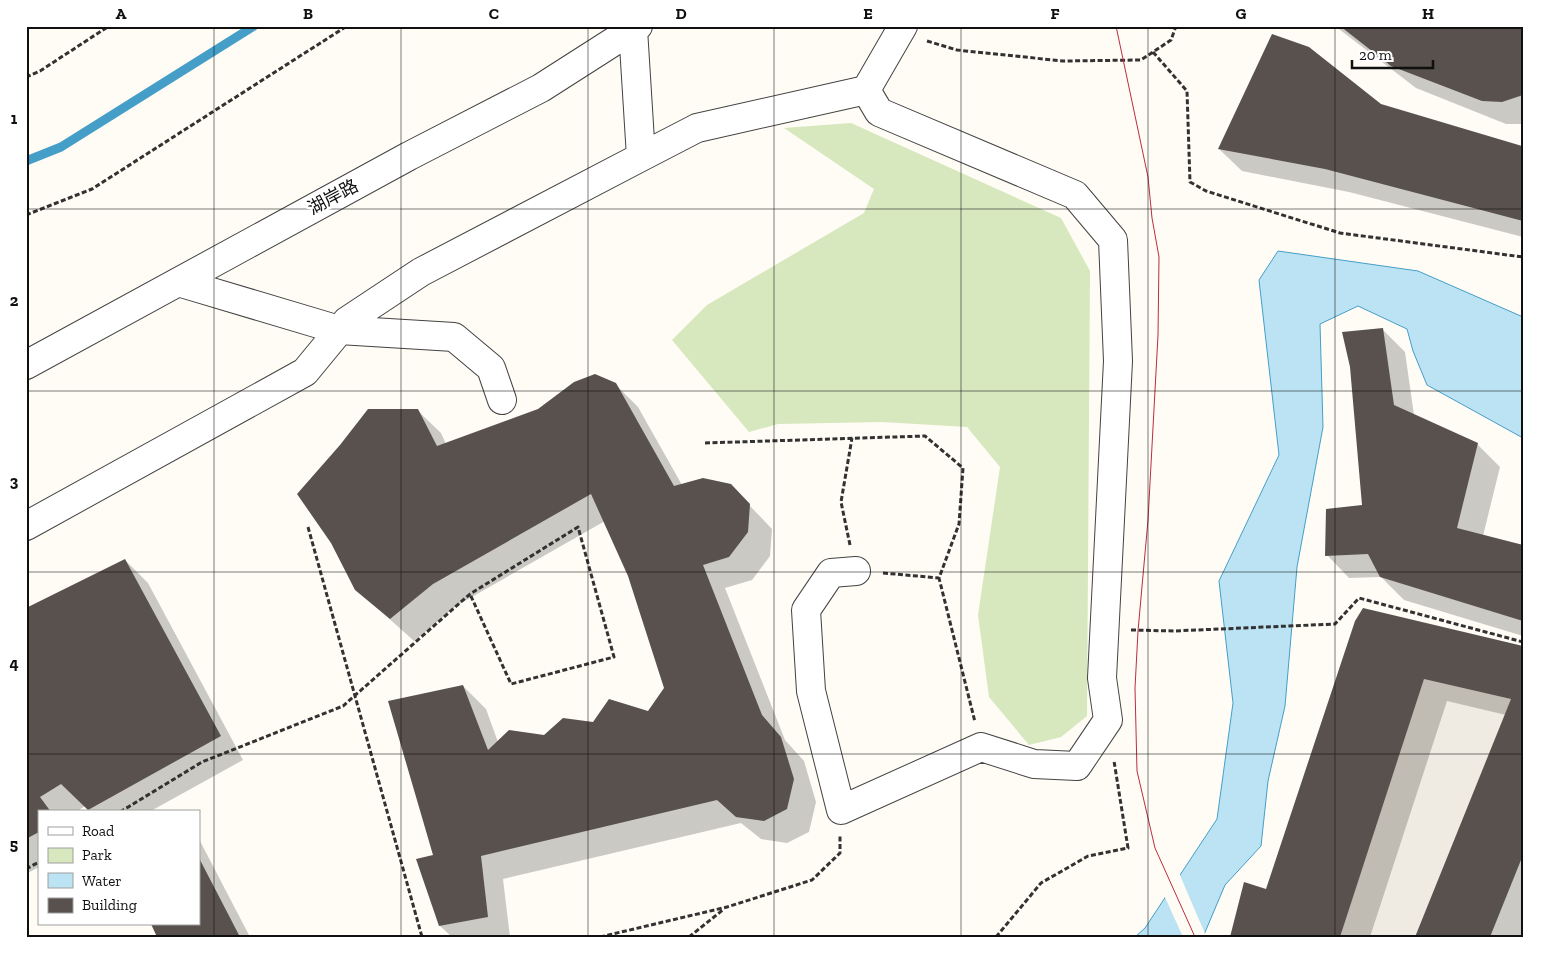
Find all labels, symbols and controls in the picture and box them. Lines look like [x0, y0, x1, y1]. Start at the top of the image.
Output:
text: A [116, 4, 127, 23]
text: B [303, 4, 313, 23]
text: C [489, 4, 499, 23]
text: D [675, 4, 687, 23]
text: E [863, 4, 873, 23]
text: F [1050, 4, 1060, 23]
text: G [1236, 4, 1247, 23]
text: H [1422, 4, 1434, 23]
scale bar [1352, 38, 1433, 70]
text: 20 m [1359, 46, 1392, 64]
text: 1 [11, 109, 18, 128]
street label: 湖岸路 [304, 175, 362, 219]
text: 2 [10, 291, 19, 310]
text: 3 [10, 472, 19, 491]
text: 4 [9, 654, 19, 673]
legend [38, 810, 200, 926]
text: Road [82, 822, 115, 840]
text: 5 [10, 835, 18, 854]
text: Park [82, 846, 112, 864]
text: Water [82, 872, 122, 890]
text: Building [82, 896, 137, 914]

